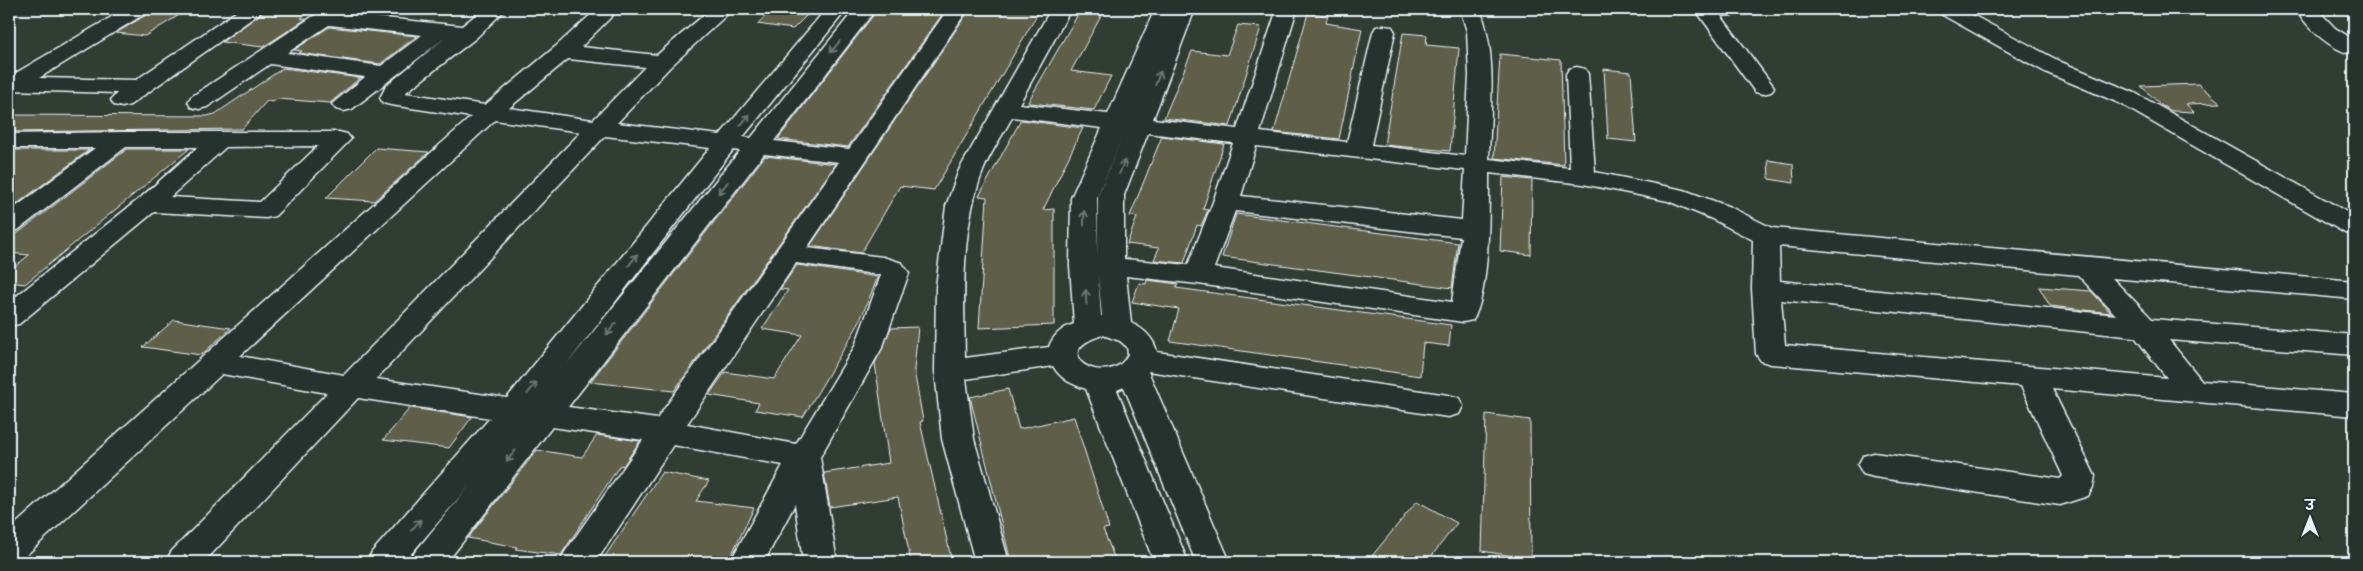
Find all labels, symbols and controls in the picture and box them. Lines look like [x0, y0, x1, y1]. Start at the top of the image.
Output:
one-way arrow [830, 40, 841, 53]
one-way arrow [1153, 71, 1163, 86]
one-way arrow [740, 113, 751, 126]
one-way arrow [1118, 160, 1127, 175]
one-way arrow [718, 181, 729, 194]
one-way arrow [1079, 210, 1089, 226]
one-way arrow [627, 254, 638, 267]
one-way arrow [1082, 289, 1091, 305]
one-way arrow [606, 322, 617, 335]
one-way arrow [527, 381, 537, 395]
one-way arrow [505, 450, 516, 463]
north arrow [2286, 494, 2336, 544]
text: उ [2303, 496, 2316, 514]
one-way arrow [410, 519, 422, 532]

